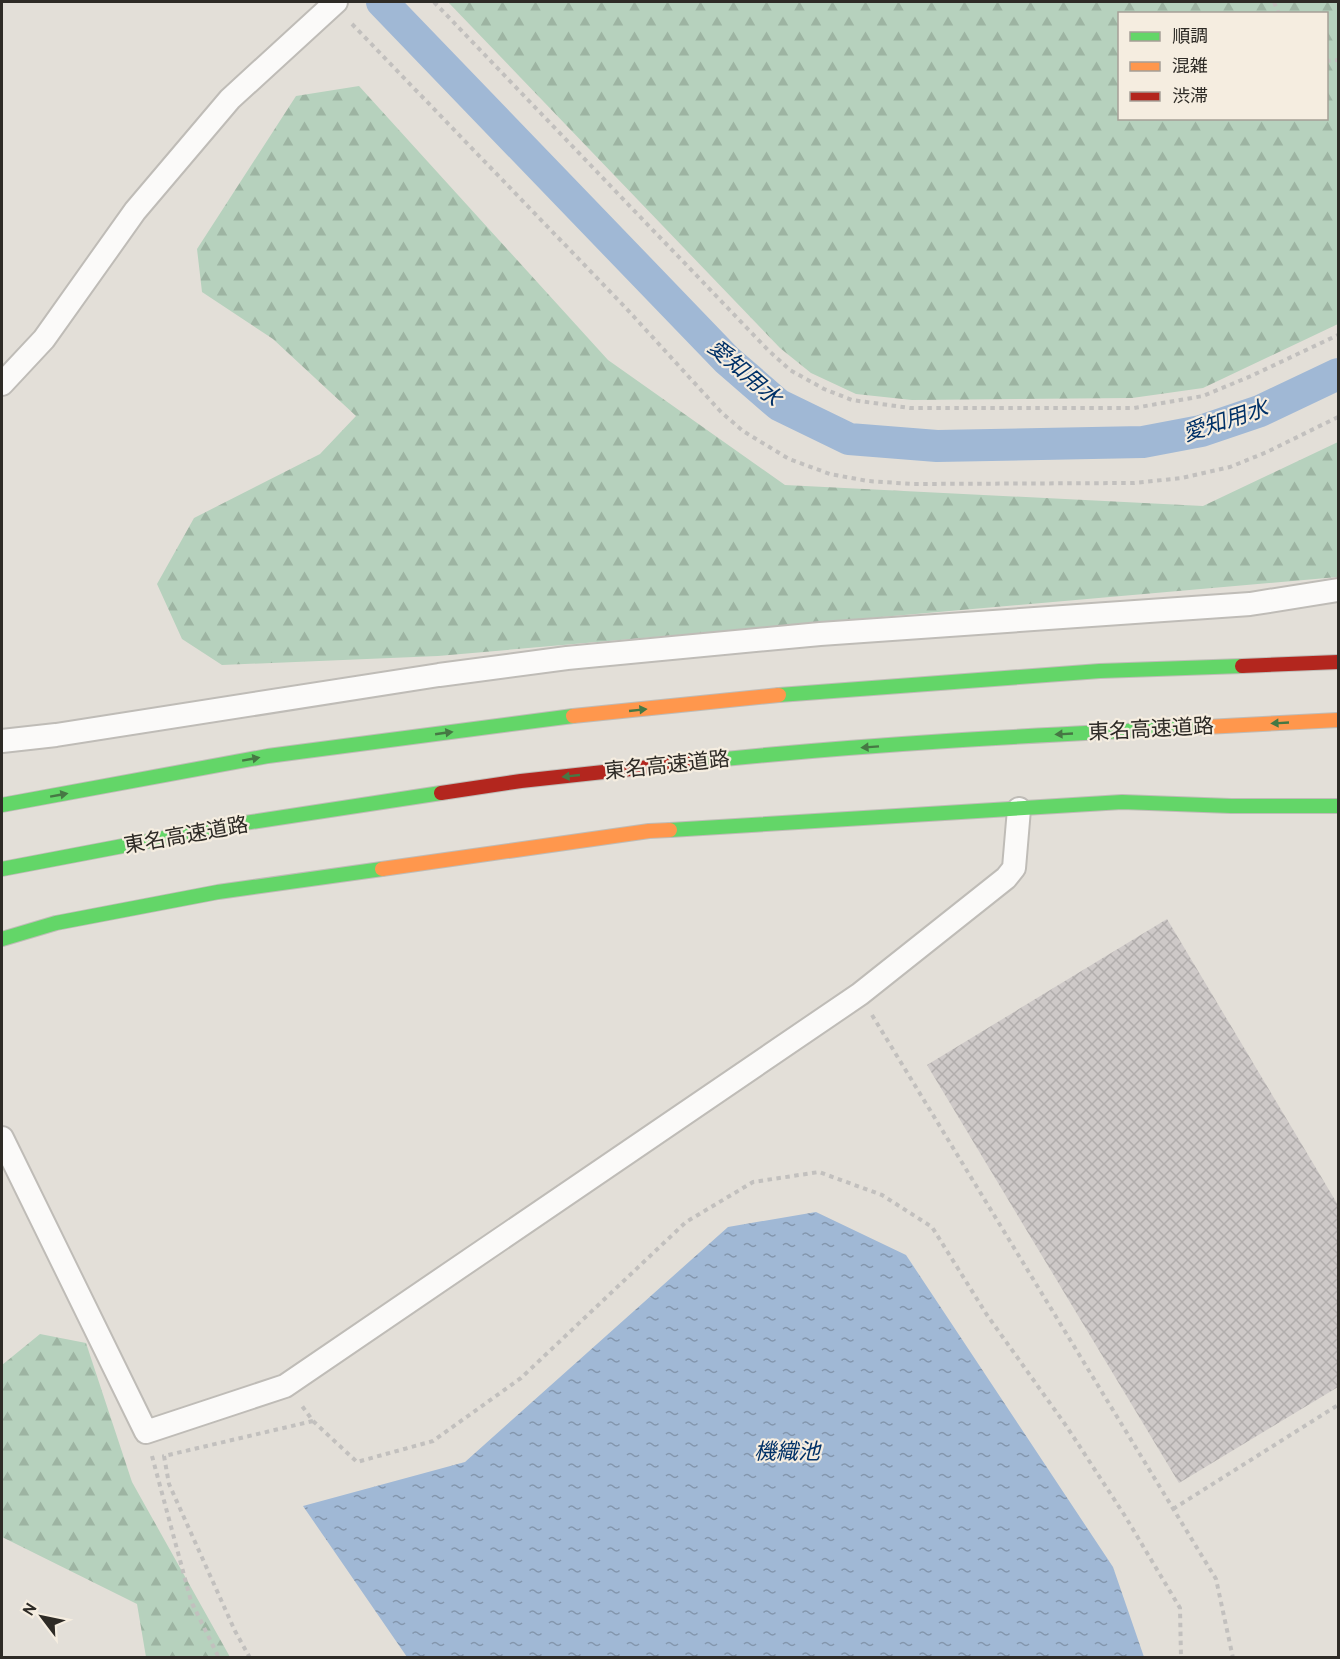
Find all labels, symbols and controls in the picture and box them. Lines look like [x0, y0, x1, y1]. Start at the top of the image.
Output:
legend [1118, 12, 1328, 120]
text: 順調 [1172, 26, 1208, 49]
text: 混雑 [1172, 56, 1208, 79]
text: 渋滞 [1172, 86, 1208, 109]
water label: 愛知用水 [701, 335, 787, 414]
water label: 愛知用水 [1180, 395, 1274, 449]
one-way arrow [628, 705, 647, 714]
street label: 東名高速道路 [1087, 714, 1215, 747]
one-way arrow [1271, 718, 1290, 727]
one-way arrow [435, 728, 454, 737]
one-way arrow [1055, 729, 1074, 738]
one-way arrow [860, 742, 879, 752]
street label: 東名高速道路 [603, 746, 731, 787]
one-way arrow [241, 754, 260, 763]
one-way arrow [562, 771, 581, 781]
one-way arrow [50, 790, 69, 799]
street label: 東名高速道路 [122, 812, 251, 861]
water label: 機織池 [754, 1440, 822, 1467]
north arrow [12, 1587, 72, 1647]
text: N [19, 1600, 43, 1620]

